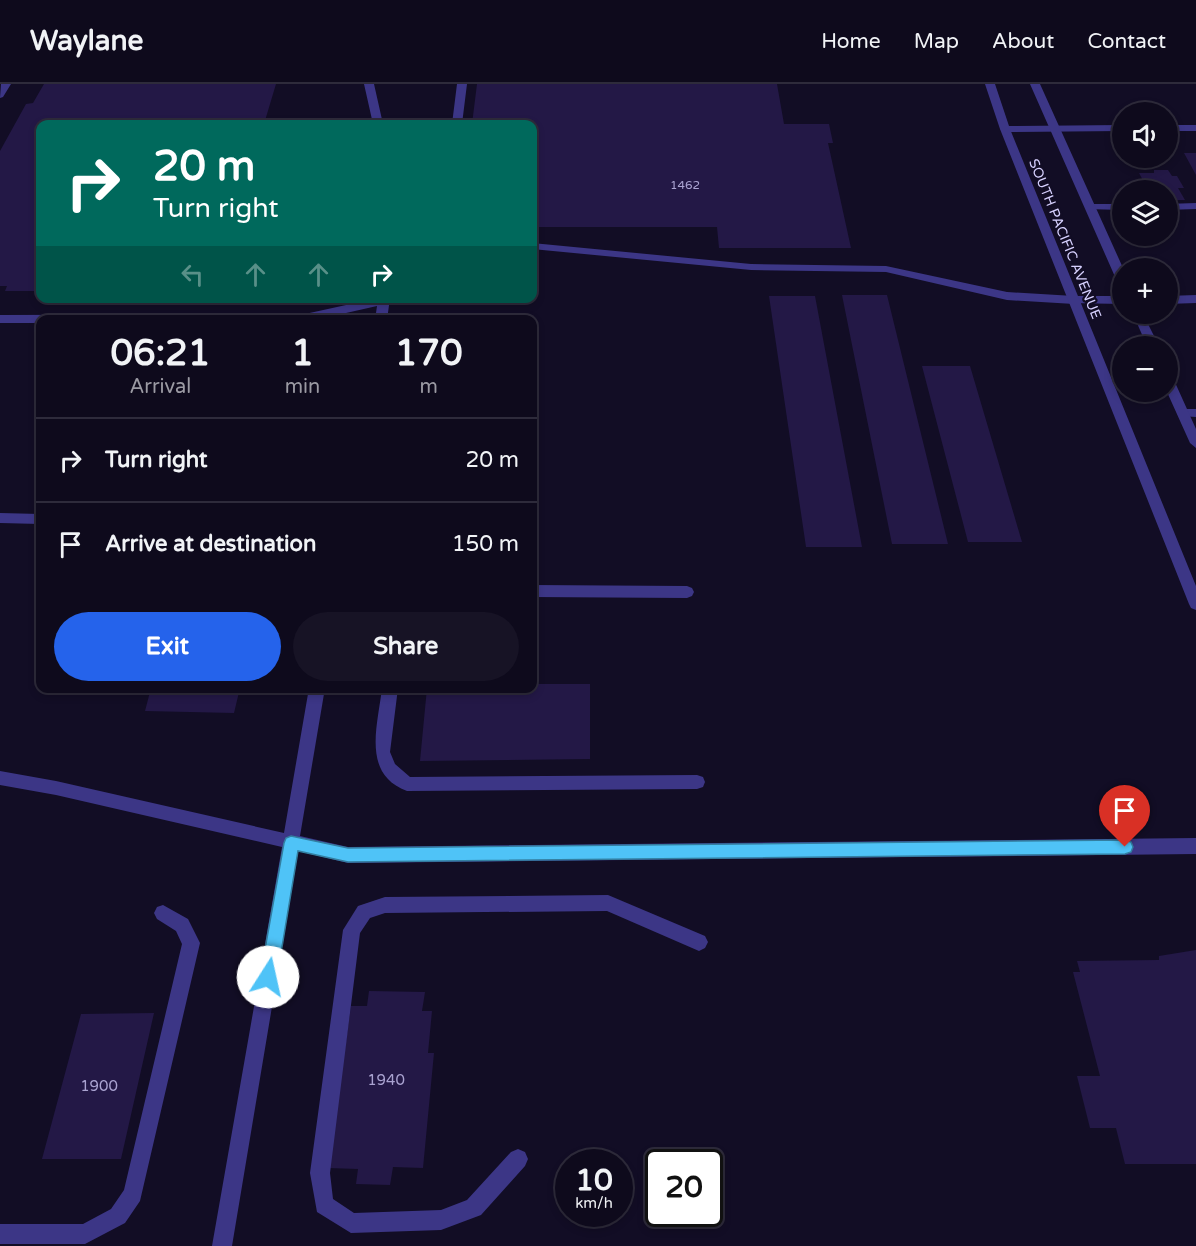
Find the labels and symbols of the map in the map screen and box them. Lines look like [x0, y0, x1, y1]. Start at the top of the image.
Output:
street label: SOUTH PACIFIC AVENUE [1025, 156, 1105, 322]
house number: 1462 [670, 178, 700, 192]
pin [1099, 785, 1150, 847]
position arrow [236, 945, 300, 1009]
house number: 1940 [367, 1071, 405, 1089]
house number: 1900 [80, 1077, 118, 1095]
speed limit sign: 20 [645, 1149, 723, 1227]

